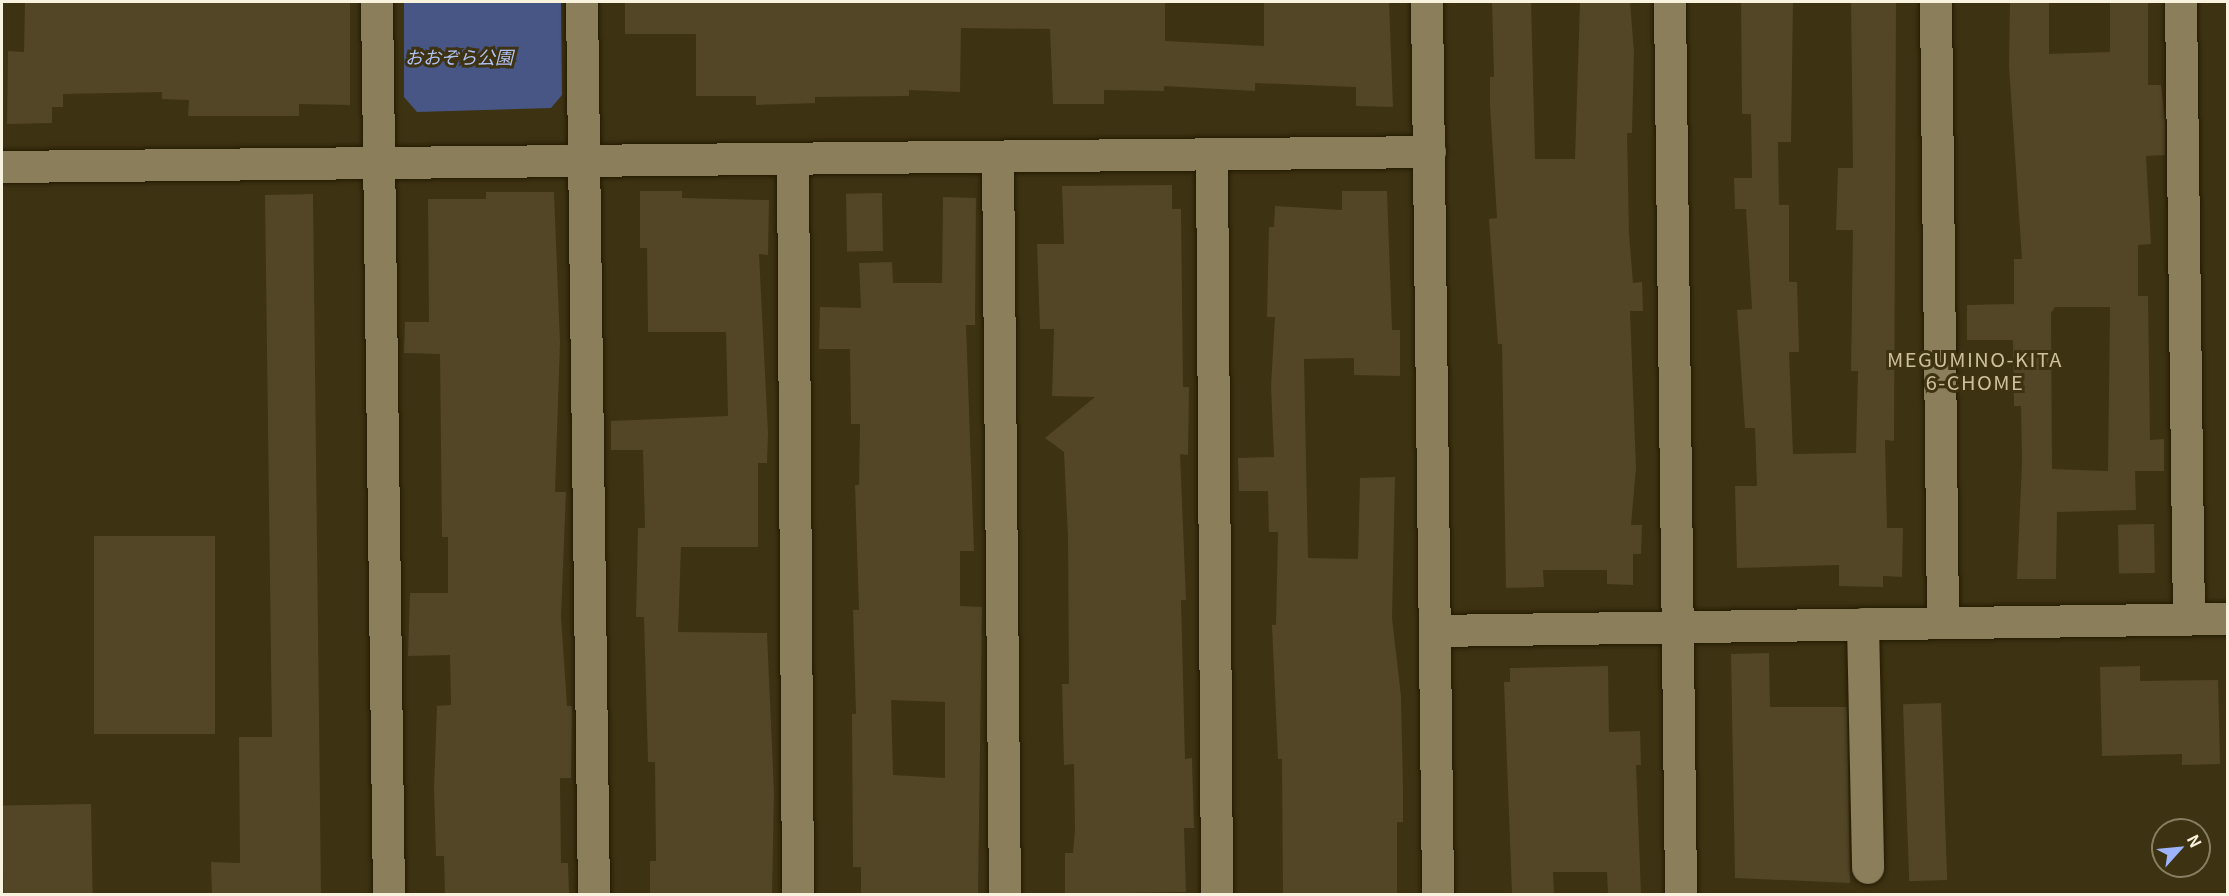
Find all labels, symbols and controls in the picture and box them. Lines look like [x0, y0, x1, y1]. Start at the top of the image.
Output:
park label: おおぞら公園 [405, 45, 513, 67]
district label: MEGUMINO-KITA 6-CHOME [1887, 346, 2063, 393]
north arrow [2151, 818, 2211, 878]
text: N [2182, 830, 2209, 852]

